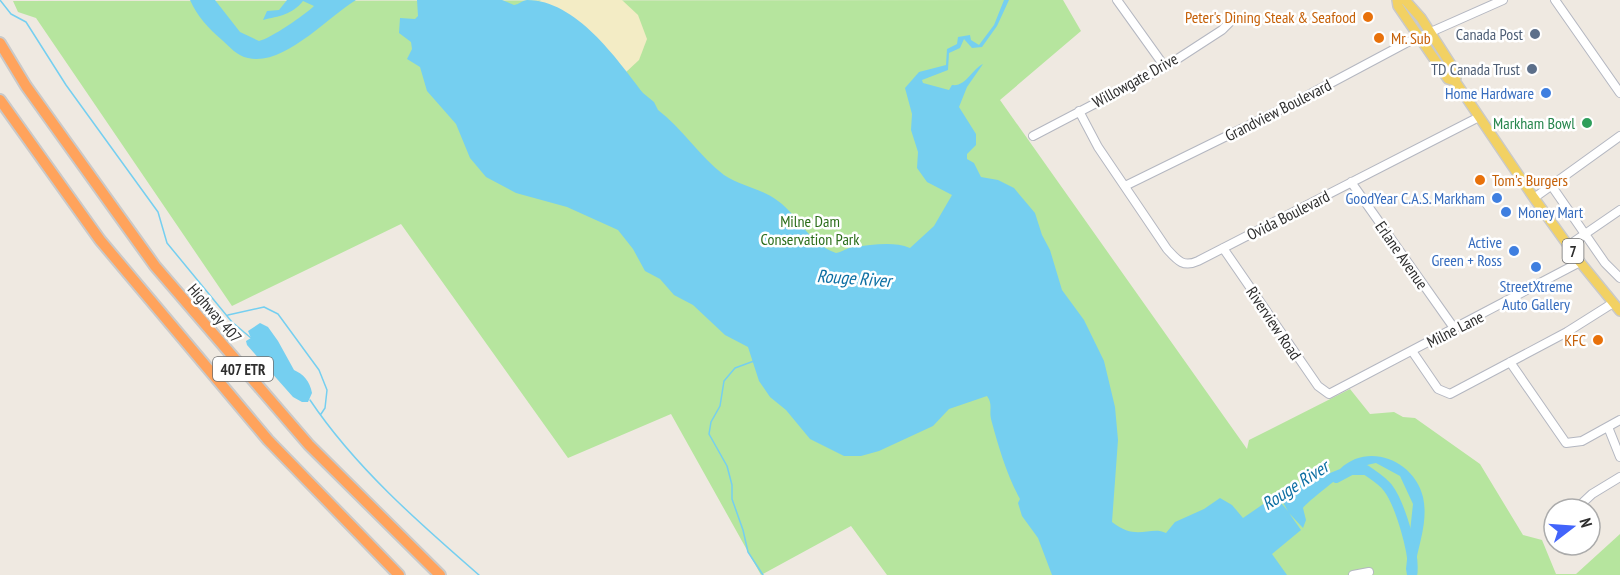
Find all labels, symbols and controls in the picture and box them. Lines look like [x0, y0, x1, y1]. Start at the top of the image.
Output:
place label: Peter's Dining Steak & Seafood [1185, 7, 1356, 27]
marker: Peter's Dining Steak & Seafood [1361, 10, 1375, 24]
place label: Canada Post [1456, 24, 1524, 44]
marker: Canada Post [1528, 27, 1542, 41]
place label: Mr. Sub [1391, 28, 1431, 48]
marker: Mr. Sub [1372, 31, 1386, 45]
street label: Willowgate Drive [1089, 48, 1181, 112]
place label: TD Canada Trust [1431, 59, 1521, 79]
marker: TD Canada Trust [1525, 62, 1539, 76]
street label: Grandview Boulevard [1221, 75, 1335, 145]
place label: Home Hardware [1445, 83, 1534, 103]
marker: Home Hardware [1539, 86, 1553, 100]
place label: Markham Bowl [1493, 113, 1575, 133]
marker: Markham Bowl [1580, 116, 1594, 130]
place label: Tom's Burgers [1492, 170, 1568, 190]
marker: Tom's Burgers [1473, 173, 1487, 187]
street label: Ovida Boulevard [1243, 186, 1333, 244]
place label: GoodYear C.A.S. Markham [1345, 188, 1485, 208]
marker: GoodYear C.A.S. Markham [1490, 191, 1504, 205]
place label: Money Mart [1518, 202, 1584, 222]
marker: Money Mart [1499, 205, 1513, 219]
park label: Milne Dam Conservation Park [761, 211, 860, 249]
street label: Erlane Avenue [1371, 217, 1433, 293]
place label: Active Green + Ross [1431, 232, 1502, 270]
road number: 7 [1562, 239, 1584, 263]
marker: Active Green + Ross [1507, 244, 1521, 258]
marker: StreetXtreme Auto Gallery [1529, 260, 1543, 274]
water label: Rouge River [816, 264, 895, 292]
place label: StreetXtreme Auto Gallery [1499, 276, 1573, 314]
street label: Highway 407 [184, 279, 246, 347]
street label: Riverview Road [1242, 282, 1306, 364]
street label: Milne Lane [1423, 306, 1487, 352]
place label: KFC [1564, 330, 1586, 350]
marker: KFC [1591, 333, 1605, 347]
road number: 407 ETR [213, 357, 273, 381]
water label: Rouge River [1258, 453, 1335, 515]
north arrow [1542, 497, 1602, 557]
text: N [1576, 516, 1597, 530]

